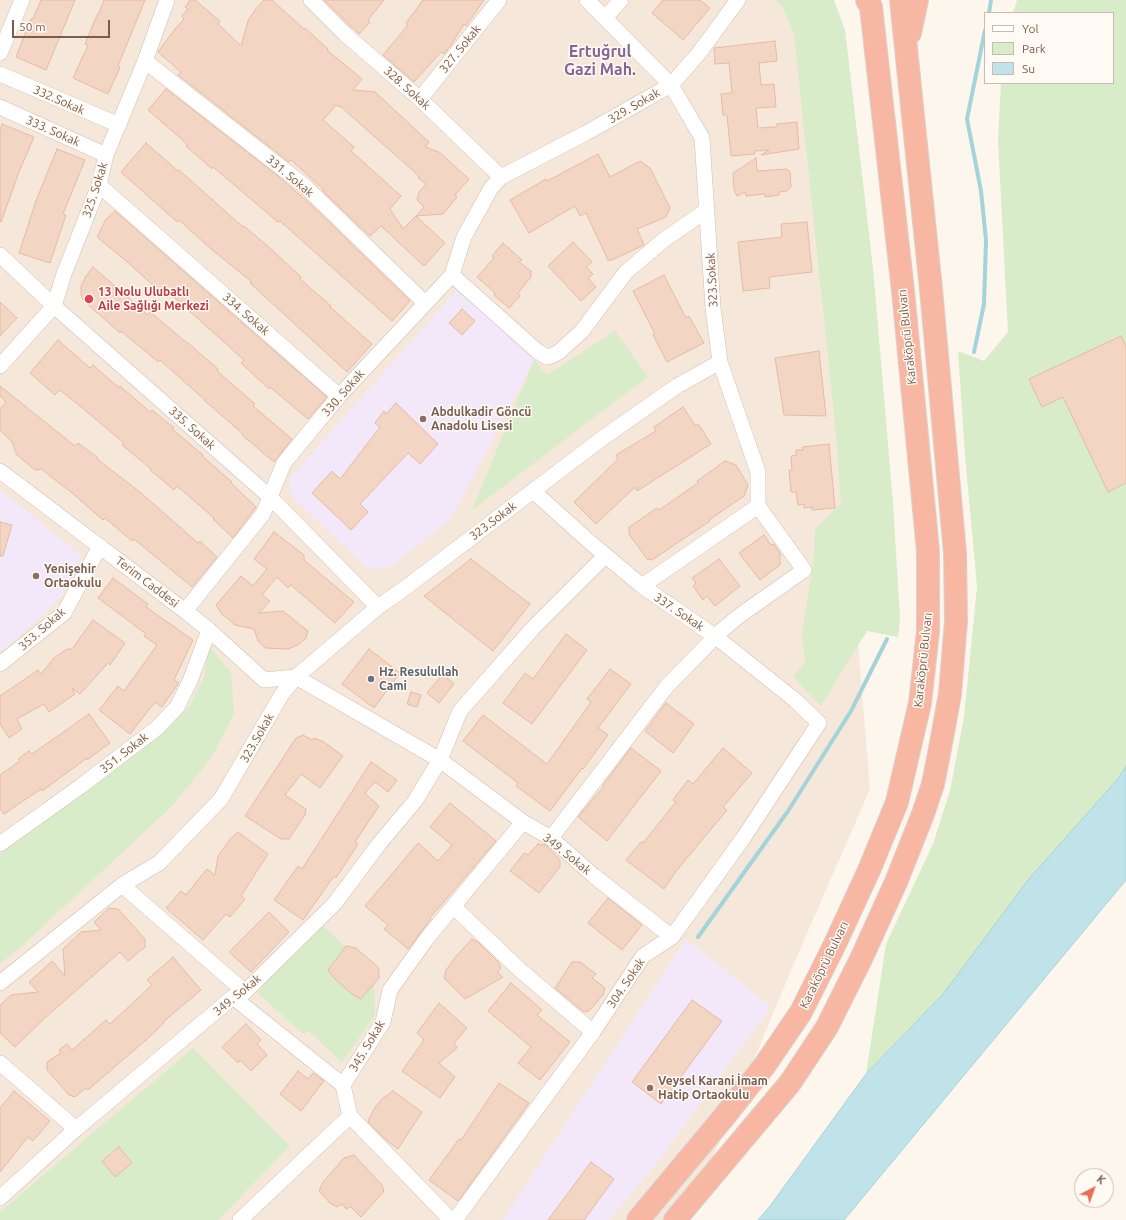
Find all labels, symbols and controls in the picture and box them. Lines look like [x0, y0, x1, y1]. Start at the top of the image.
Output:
scale bar [14, 12, 112, 38]
legend [984, 12, 1114, 84]
text: 50 m [19, 20, 46, 33]
street label: 327. Sokak [436, 22, 484, 76]
text: Yol [1022, 22, 1039, 35]
district label: Ertuğrul Gazi Mah. [564, 42, 636, 80]
text: Park [1022, 42, 1046, 55]
text: Su [1022, 62, 1035, 75]
street label: 328. Sokak [381, 63, 433, 113]
street label: 332.Sokak [31, 82, 87, 118]
street label: 329. Sokak [605, 85, 663, 127]
street label: 333. Sokak [24, 113, 82, 149]
street label: 331. Sokak [263, 152, 317, 200]
street label: 325. Sokak [79, 160, 111, 220]
street label: 323.Sokak [703, 252, 721, 308]
place label: 13 Nolu Ulubatlı Aile Sağlığı Merkezi [98, 285, 209, 313]
street label: Karaköprü Bulvarı [895, 289, 919, 385]
street label: 334. Sokak [220, 290, 272, 338]
marker: 13 Nolu Ulubatlı Aile Sağlığı Merkezi [83, 293, 95, 305]
street label: 330. Sokak [319, 367, 367, 419]
street label: 335. Sokak [166, 403, 218, 453]
place label: Abdulkadir Göncü Anadolu Lisesi [431, 405, 531, 433]
marker: Abdulkadir Göncü Anadolu Lisesi [418, 414, 428, 424]
street label: 323.Sokak [467, 499, 519, 543]
street label: Terim Caddesi [112, 553, 182, 611]
place label: Yenişehir Ortaokulu [44, 562, 101, 590]
marker: Yenişehir Ortaokulu [31, 571, 41, 581]
street label: 337. Sokak [651, 590, 707, 634]
street label: 353. Sokak [16, 605, 68, 653]
street label: Karaköprü Bulvarı [911, 612, 935, 708]
place label: Hz. Resulullah Cami [379, 665, 458, 693]
marker: Hz. Resulullah Cami [366, 674, 376, 684]
street label: 323.Sokak [237, 711, 277, 765]
street label: 351. Sokak [97, 730, 151, 776]
street label: 349. Sokak [540, 830, 594, 878]
street label: Karaköprü Bulvarı [797, 919, 851, 1011]
street label: 304. Sokak [604, 955, 648, 1011]
street label: 349. Sokak [210, 971, 264, 1019]
street label: 345. Sokak [346, 1018, 388, 1074]
place label: Veysel Karani İmam Hatip Ortaokulu [658, 1074, 768, 1102]
marker: Veysel Karani İmam Hatip Ortaokulu [645, 1083, 655, 1093]
north arrow [1074, 1168, 1114, 1208]
text: K [1095, 1173, 1108, 1187]

